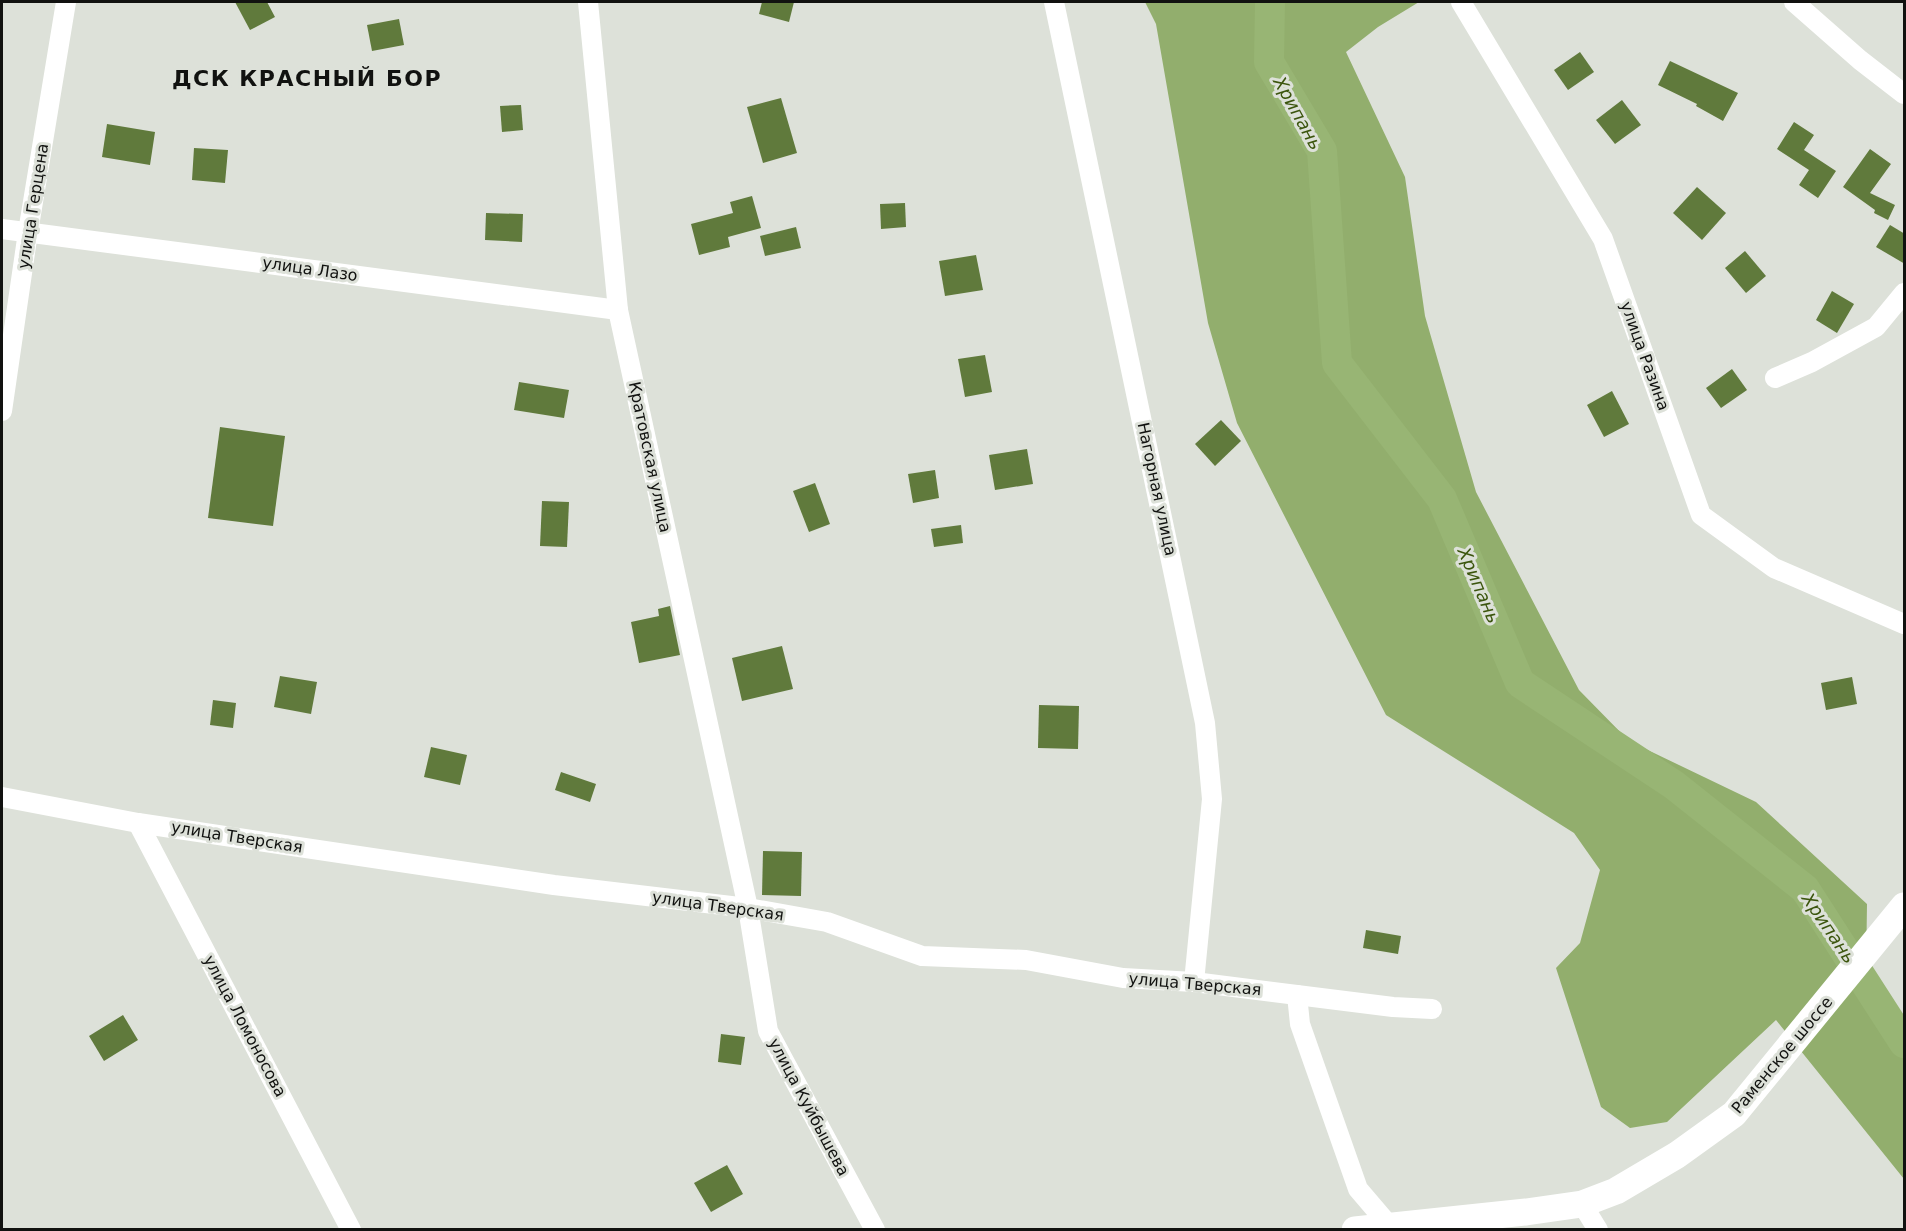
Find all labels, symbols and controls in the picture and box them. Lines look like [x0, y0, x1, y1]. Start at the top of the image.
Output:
district label: ДСК КРАСНЫЙ БОР [172, 66, 442, 91]
water label: Хрипань [1269, 72, 1327, 153]
street label: улица Герцена [14, 142, 52, 270]
street label: улица Лазо [261, 253, 359, 285]
street label: улица Разина [1616, 299, 1674, 413]
street label: Кратовская улица [625, 380, 675, 534]
street label: Нагорная улица [1134, 421, 1180, 557]
water label: Хрипань [1453, 543, 1504, 626]
street label: улица Тверская [170, 817, 304, 857]
street label: улица Тверская [651, 887, 785, 925]
water label: Хрипань [1797, 888, 1860, 967]
street label: улица Ломоносова [200, 952, 290, 1100]
street label: улица Тверская [1128, 969, 1262, 999]
street label: Раменское шоссе [1728, 993, 1836, 1117]
street label: улица Куйбышева [765, 1035, 853, 1179]

